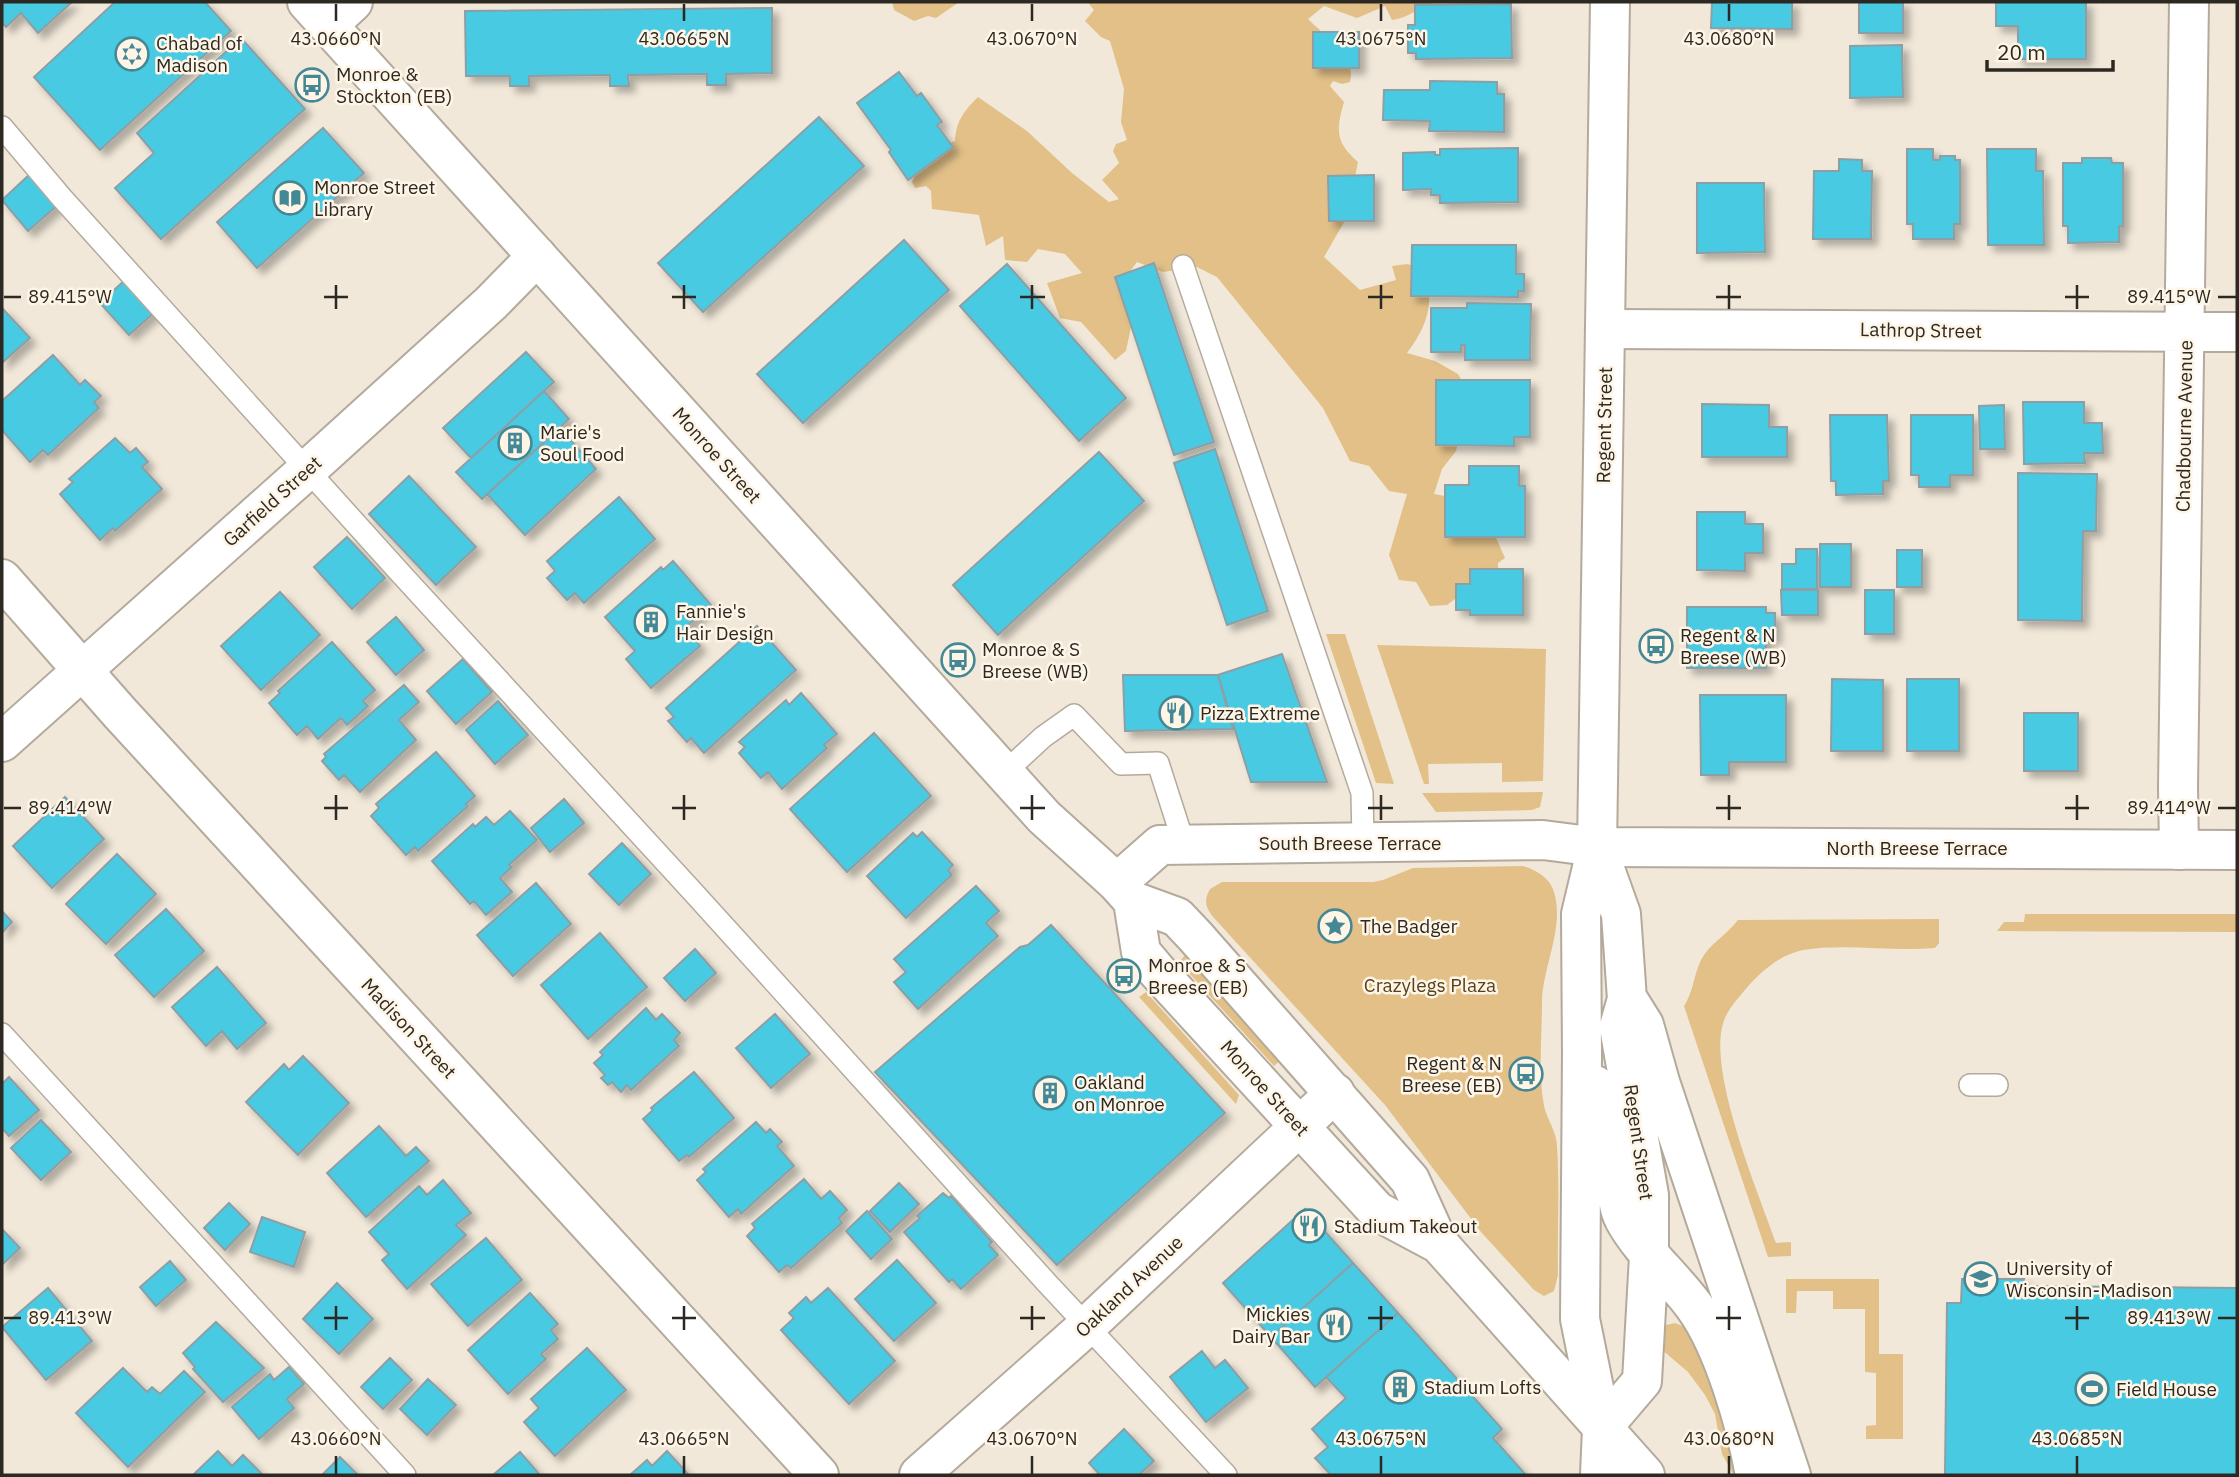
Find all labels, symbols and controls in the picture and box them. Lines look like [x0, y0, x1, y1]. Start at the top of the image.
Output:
text: 43.0660°N [291, 27, 381, 50]
text: 43.0665°N [639, 27, 729, 50]
text: 43.0670°N [987, 27, 1077, 50]
text: 43.0675°N [1336, 27, 1426, 50]
text: 43.0680°N [1684, 27, 1774, 50]
scale bar [1987, 28, 2113, 72]
place label: Chabad of Madison [156, 31, 242, 77]
synagogue icon: Chabad of Madison [113, 35, 151, 73]
text: 20 m [1997, 38, 2046, 66]
place label: Monroe & Stockton (EB) [336, 62, 452, 108]
bus stop icon: Monroe & Stockton (EB) [293, 66, 331, 104]
place label: Monroe Street Library [314, 175, 435, 221]
library icon: Monroe Street Library [271, 179, 309, 217]
text: 89.415°W [28, 285, 112, 308]
text: 89.415°W [2127, 285, 2211, 308]
street label: Lathrop Street [1860, 317, 1982, 343]
street label: Chadbourne Avenue [2170, 340, 2198, 512]
street label: Regent Street [1591, 366, 1617, 484]
street label: Monroe Street [667, 402, 767, 508]
place label: Marie's Soul Food [540, 420, 625, 466]
building icon: Marie's Soul Food [496, 424, 534, 462]
street label: Garfield Street [218, 450, 326, 552]
place label: Fannie's Hair Design [676, 599, 774, 645]
building icon: Fannie's Hair Design [632, 603, 670, 641]
place label: Regent & N Breese (WB) [1680, 623, 1787, 669]
bus stop icon: Regent & N Breese (WB) [1637, 627, 1675, 665]
place label: Monroe & S Breese (WB) [982, 637, 1089, 683]
bus stop icon: Monroe & S Breese (WB) [939, 641, 977, 679]
restaurant icon: Pizza Extreme [1157, 694, 1195, 732]
place label: Pizza Extreme [1200, 701, 1320, 725]
text: 89.414°W [28, 796, 112, 819]
text: 89.414°W [2127, 796, 2211, 819]
street label: South Breese Terrace [1259, 831, 1441, 855]
street label: North Breese Terrace [1826, 836, 2008, 860]
place icon: The Badger [1316, 907, 1354, 945]
place label: The Badger [1360, 914, 1457, 938]
place label: Monroe & S Breese (EB) [1148, 953, 1249, 999]
bus stop icon: Monroe & S Breese (EB) [1105, 957, 1143, 995]
street label: Madison Street [356, 973, 462, 1083]
park label: Crazylegs Plaza [1364, 973, 1496, 997]
street label: Monroe Street [1215, 1035, 1315, 1141]
place label: Regent & N Breese (EB) [1401, 1051, 1502, 1097]
bus stop icon: Regent & N Breese (EB) [1507, 1055, 1545, 1093]
place label: Oakland on Monroe [1074, 1070, 1165, 1116]
building icon: Oakland on Monroe [1031, 1074, 1069, 1112]
street label: Regent Street [1619, 1083, 1659, 1201]
restaurant icon: Stadium Takeout [1290, 1207, 1328, 1245]
place label: Stadium Takeout [1334, 1214, 1477, 1238]
street label: Oakland Avenue [1070, 1230, 1188, 1342]
place label: University of Wisconsin-Madison [2006, 1256, 2172, 1302]
school or university icon: University of Wisconsin-Madison [1962, 1260, 2000, 1298]
place label: Mickies Dairy Bar [1232, 1302, 1310, 1348]
text: 89.413°W [28, 1306, 112, 1329]
restaurant icon: Mickies Dairy Bar [1316, 1306, 1354, 1344]
text: 89.413°W [2127, 1306, 2211, 1329]
building icon: Stadium Lofts [1381, 1368, 1419, 1406]
sports icon: Field House [2073, 1370, 2111, 1408]
place label: Stadium Lofts [1424, 1375, 1541, 1399]
place label: Field House [2116, 1377, 2217, 1401]
text: 43.0660°N [291, 1427, 381, 1450]
text: 43.0665°N [639, 1427, 729, 1450]
text: 43.0670°N [987, 1427, 1077, 1450]
text: 43.0675°N [1336, 1427, 1426, 1450]
text: 43.0680°N [1684, 1427, 1774, 1450]
text: 43.0685°N [2032, 1427, 2122, 1450]

